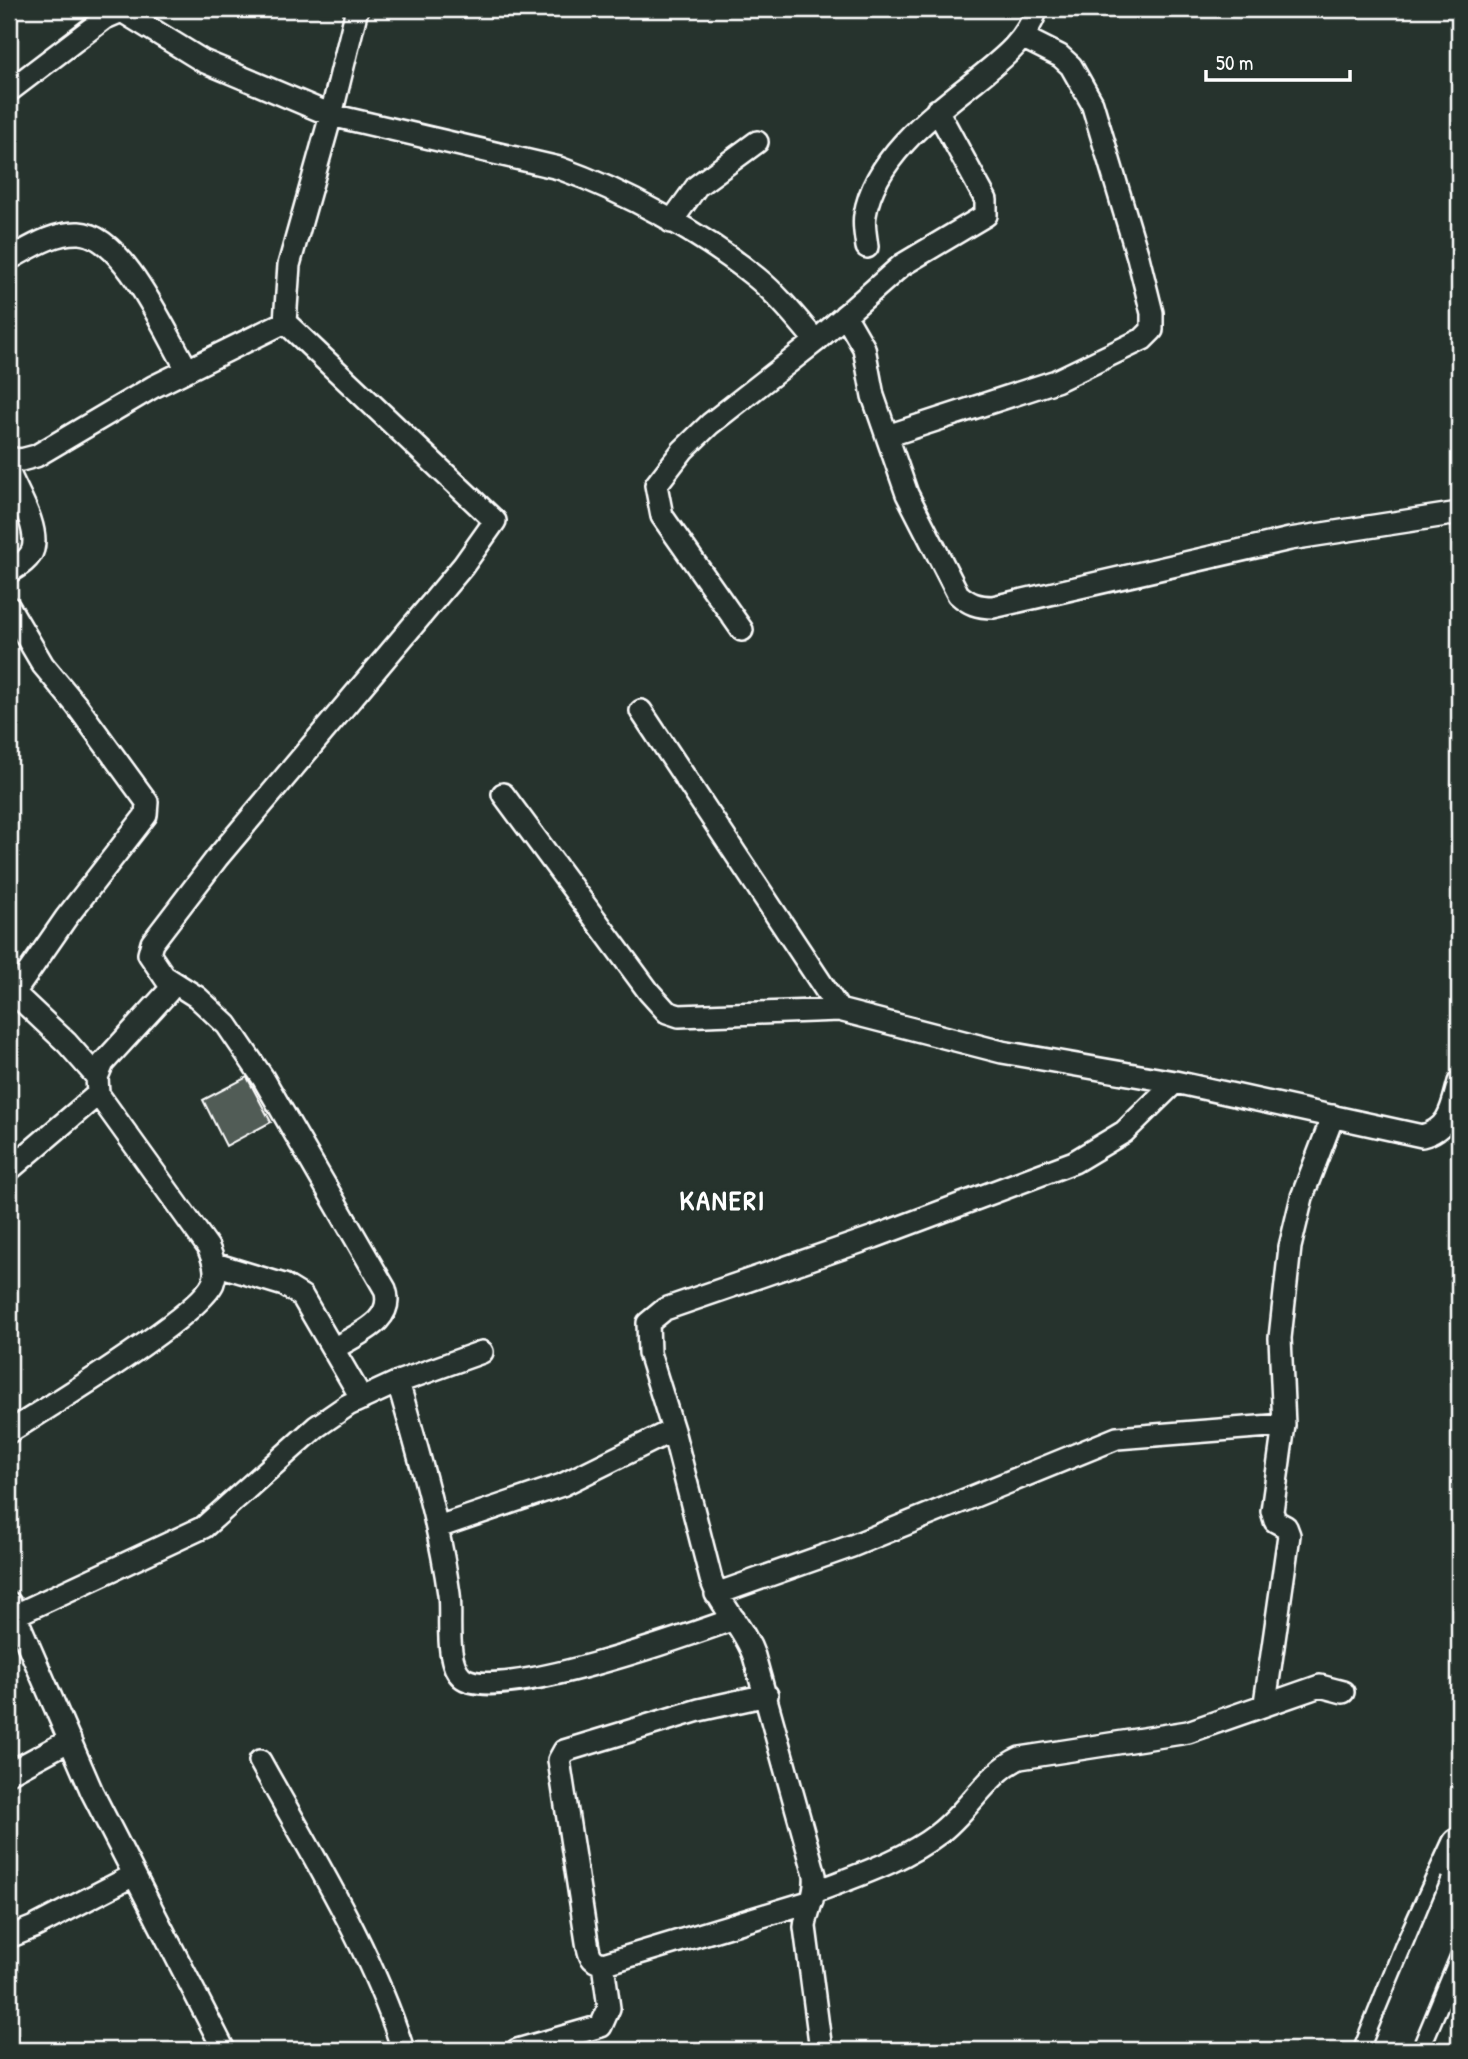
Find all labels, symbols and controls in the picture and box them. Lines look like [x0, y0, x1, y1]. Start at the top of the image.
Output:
scale bar [1206, 38, 1349, 82]
text: 50 m [1216, 48, 1253, 77]
district label: KANERI [680, 1181, 766, 1219]

